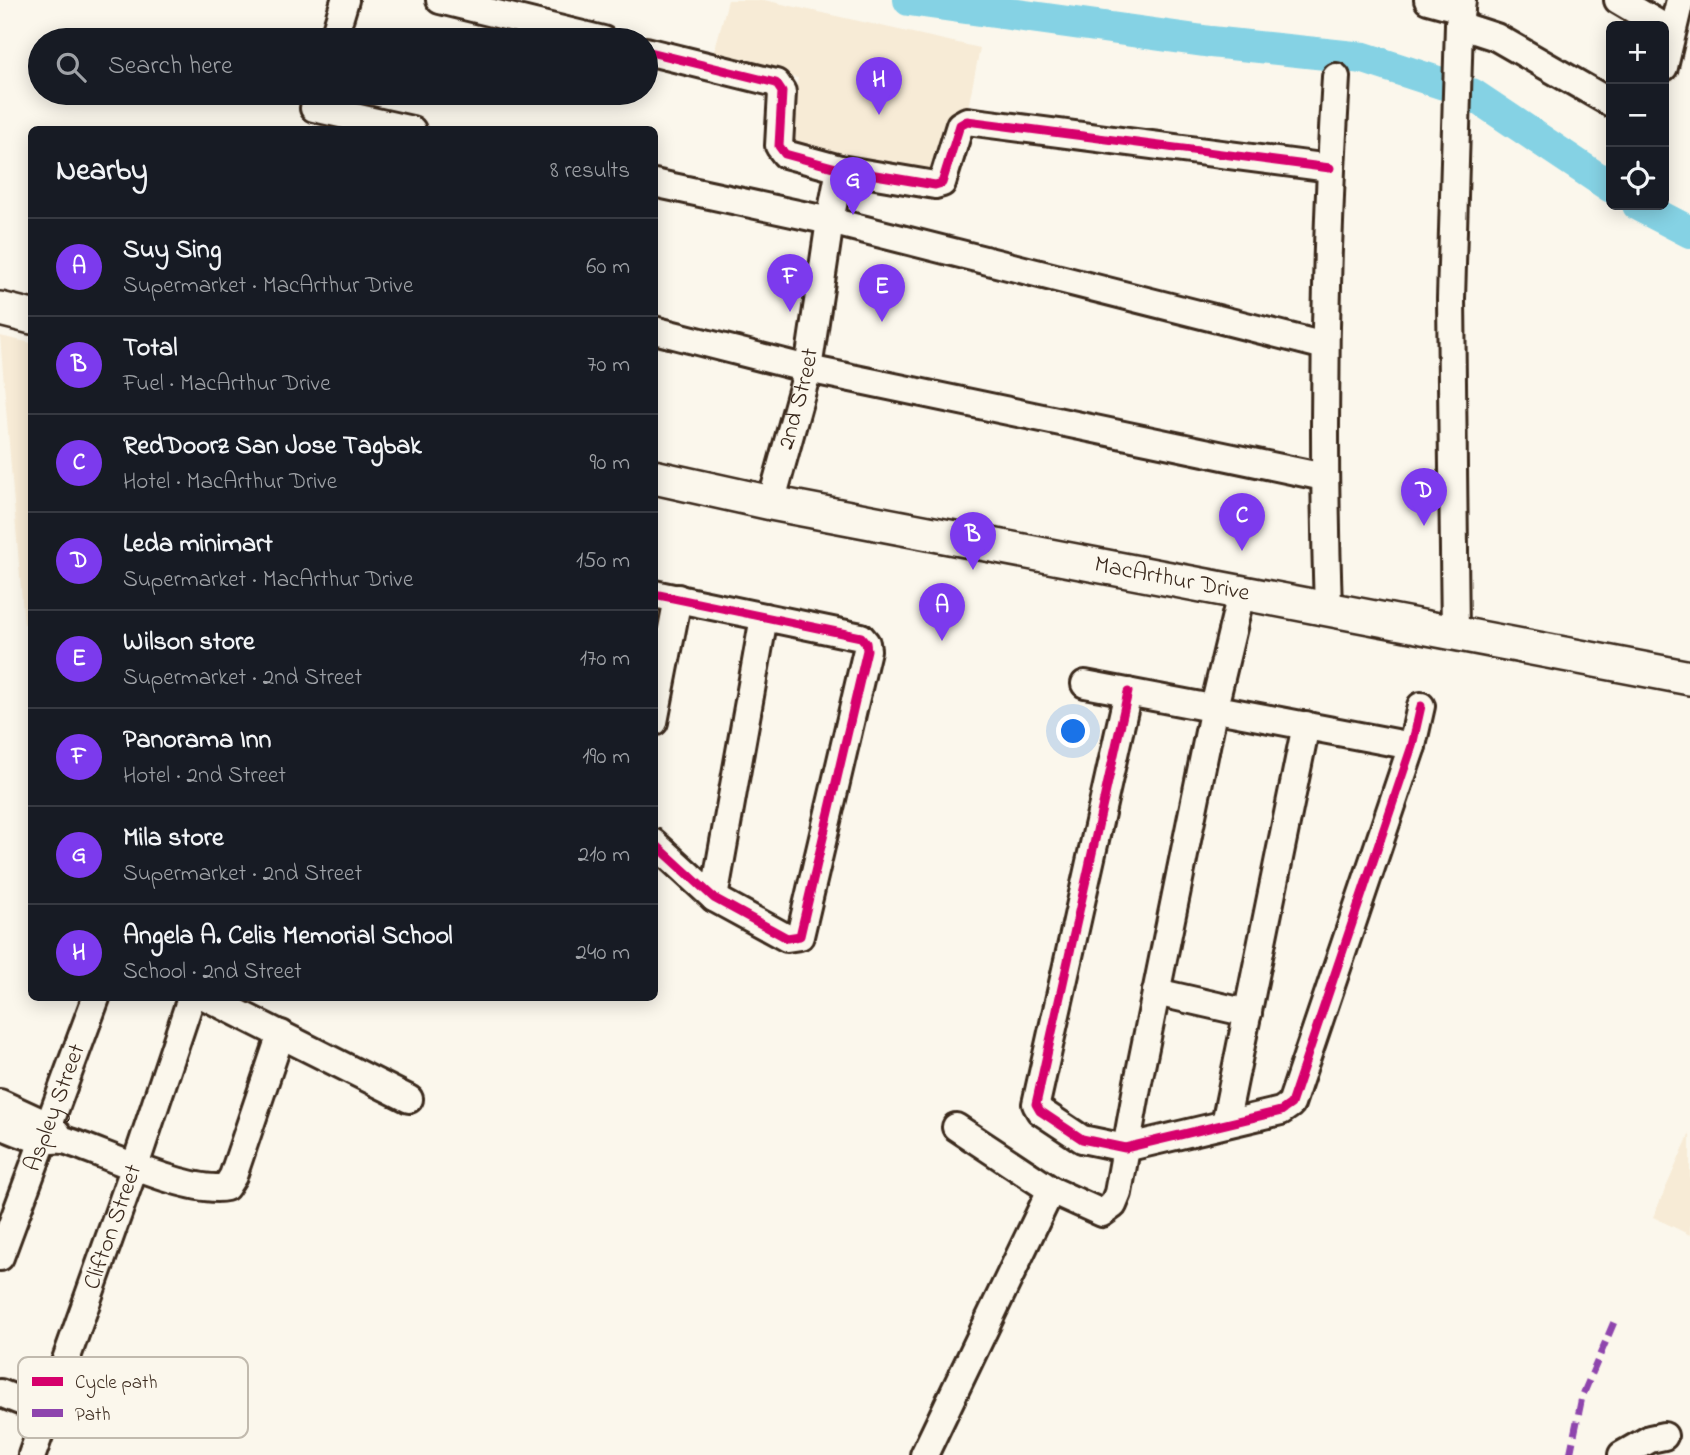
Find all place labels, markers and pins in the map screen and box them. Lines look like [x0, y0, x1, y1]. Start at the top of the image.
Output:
pin: H [856, 57, 902, 115]
pin: G [830, 157, 876, 215]
pin: F [767, 254, 813, 312]
pin: E [859, 264, 905, 322]
pin: D [1401, 468, 1447, 526]
pin: C [1219, 493, 1265, 551]
pin: B [950, 512, 996, 570]
pin: A [919, 583, 965, 641]

